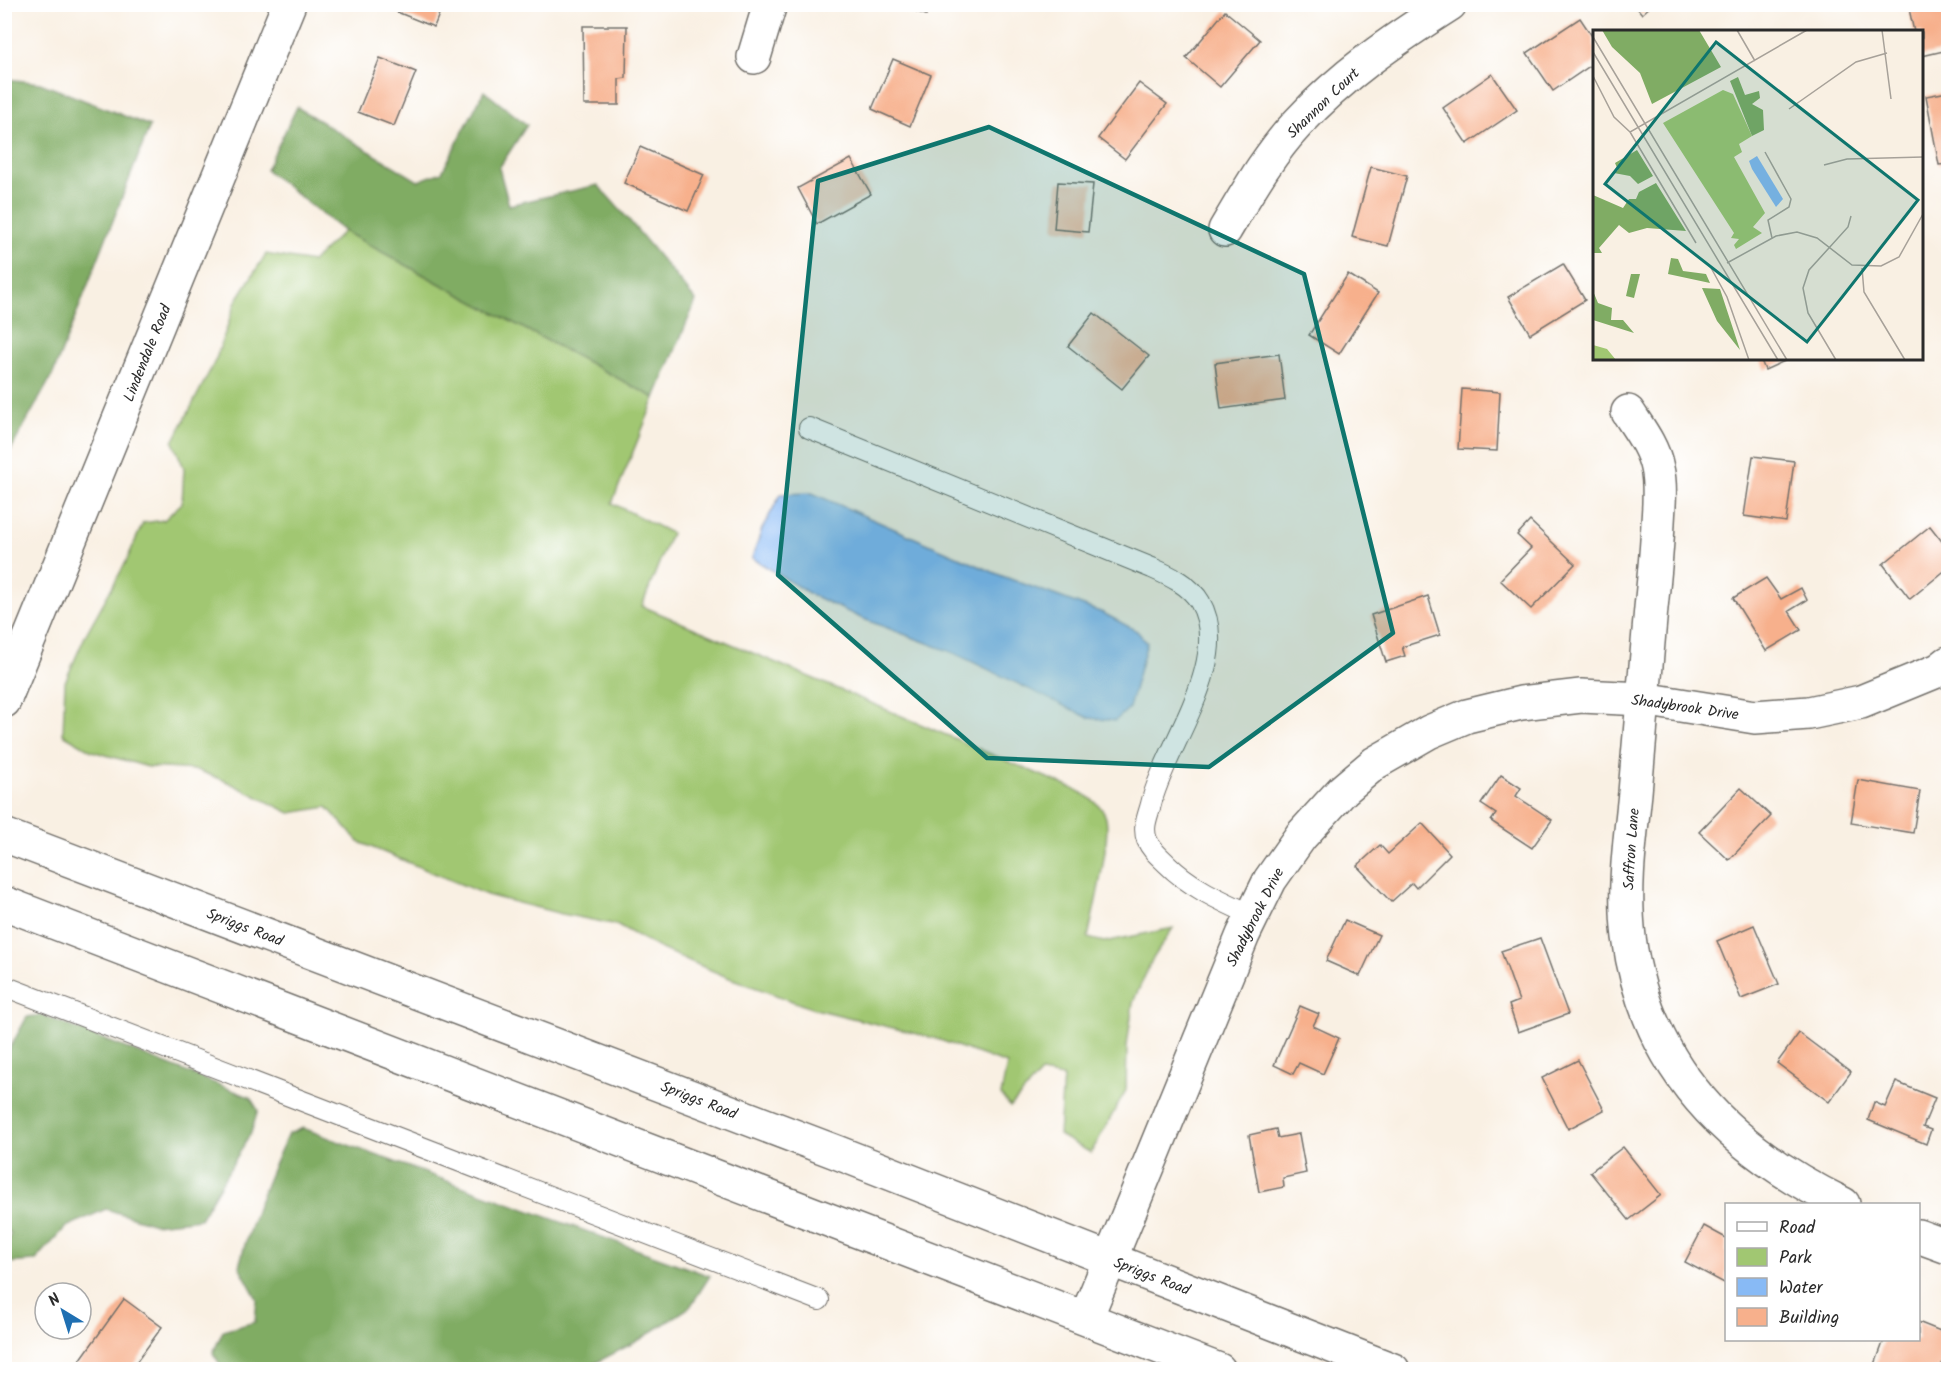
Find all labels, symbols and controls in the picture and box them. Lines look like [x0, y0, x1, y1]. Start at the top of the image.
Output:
inset map [1593, 30, 1923, 360]
street label: Shannon Court [1282, 62, 1366, 145]
street label: Lindendale Road [118, 301, 179, 406]
street label: Shadybrook Drive [1630, 689, 1740, 727]
street label: Saffron Lane [1617, 807, 1647, 891]
street label: Shadybrook Drive [1221, 864, 1291, 971]
street label: Spriggs Road [203, 902, 287, 954]
street label: Spriggs Road [657, 1075, 741, 1127]
legend [1725, 1203, 1920, 1341]
text: Road [1779, 1214, 1816, 1243]
text: Park [1779, 1244, 1812, 1273]
street label: Spriggs Road [1110, 1251, 1194, 1303]
text: Water [1779, 1274, 1824, 1303]
north arrow [33, 1281, 93, 1341]
text: N [43, 1287, 66, 1313]
text: Building [1779, 1304, 1839, 1333]

